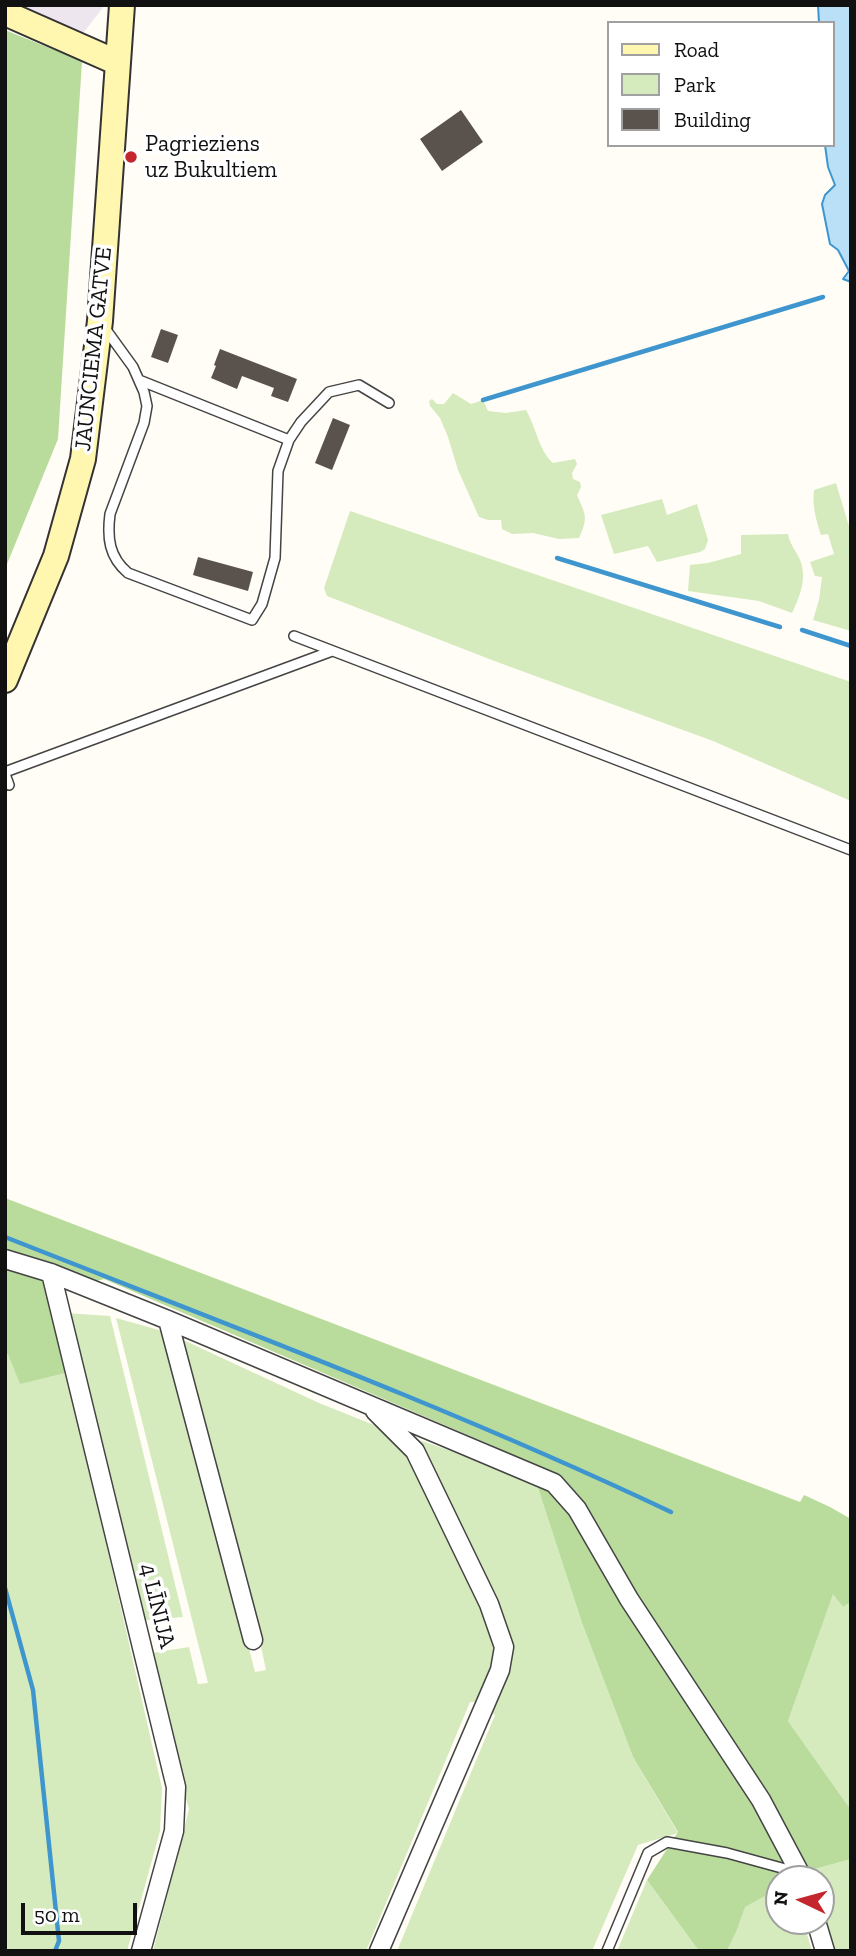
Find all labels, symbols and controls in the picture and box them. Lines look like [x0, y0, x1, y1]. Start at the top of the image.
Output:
legend [608, 21, 835, 147]
text: Road [674, 37, 719, 62]
text: Park [674, 72, 716, 97]
text: Building [674, 107, 751, 132]
place label: Pagrieziens uz Bukultiem [145, 130, 277, 184]
marker: Pagrieziens uz Bukultiem [123, 149, 139, 165]
street label: JAUNCIEMA GATVE [70, 246, 118, 452]
street label: 4 LĪNIJA [133, 1561, 181, 1651]
north arrow [765, 1865, 835, 1935]
scale bar [24, 1890, 140, 1934]
text: N [768, 1890, 793, 1907]
text: 50 m [34, 1902, 80, 1927]

